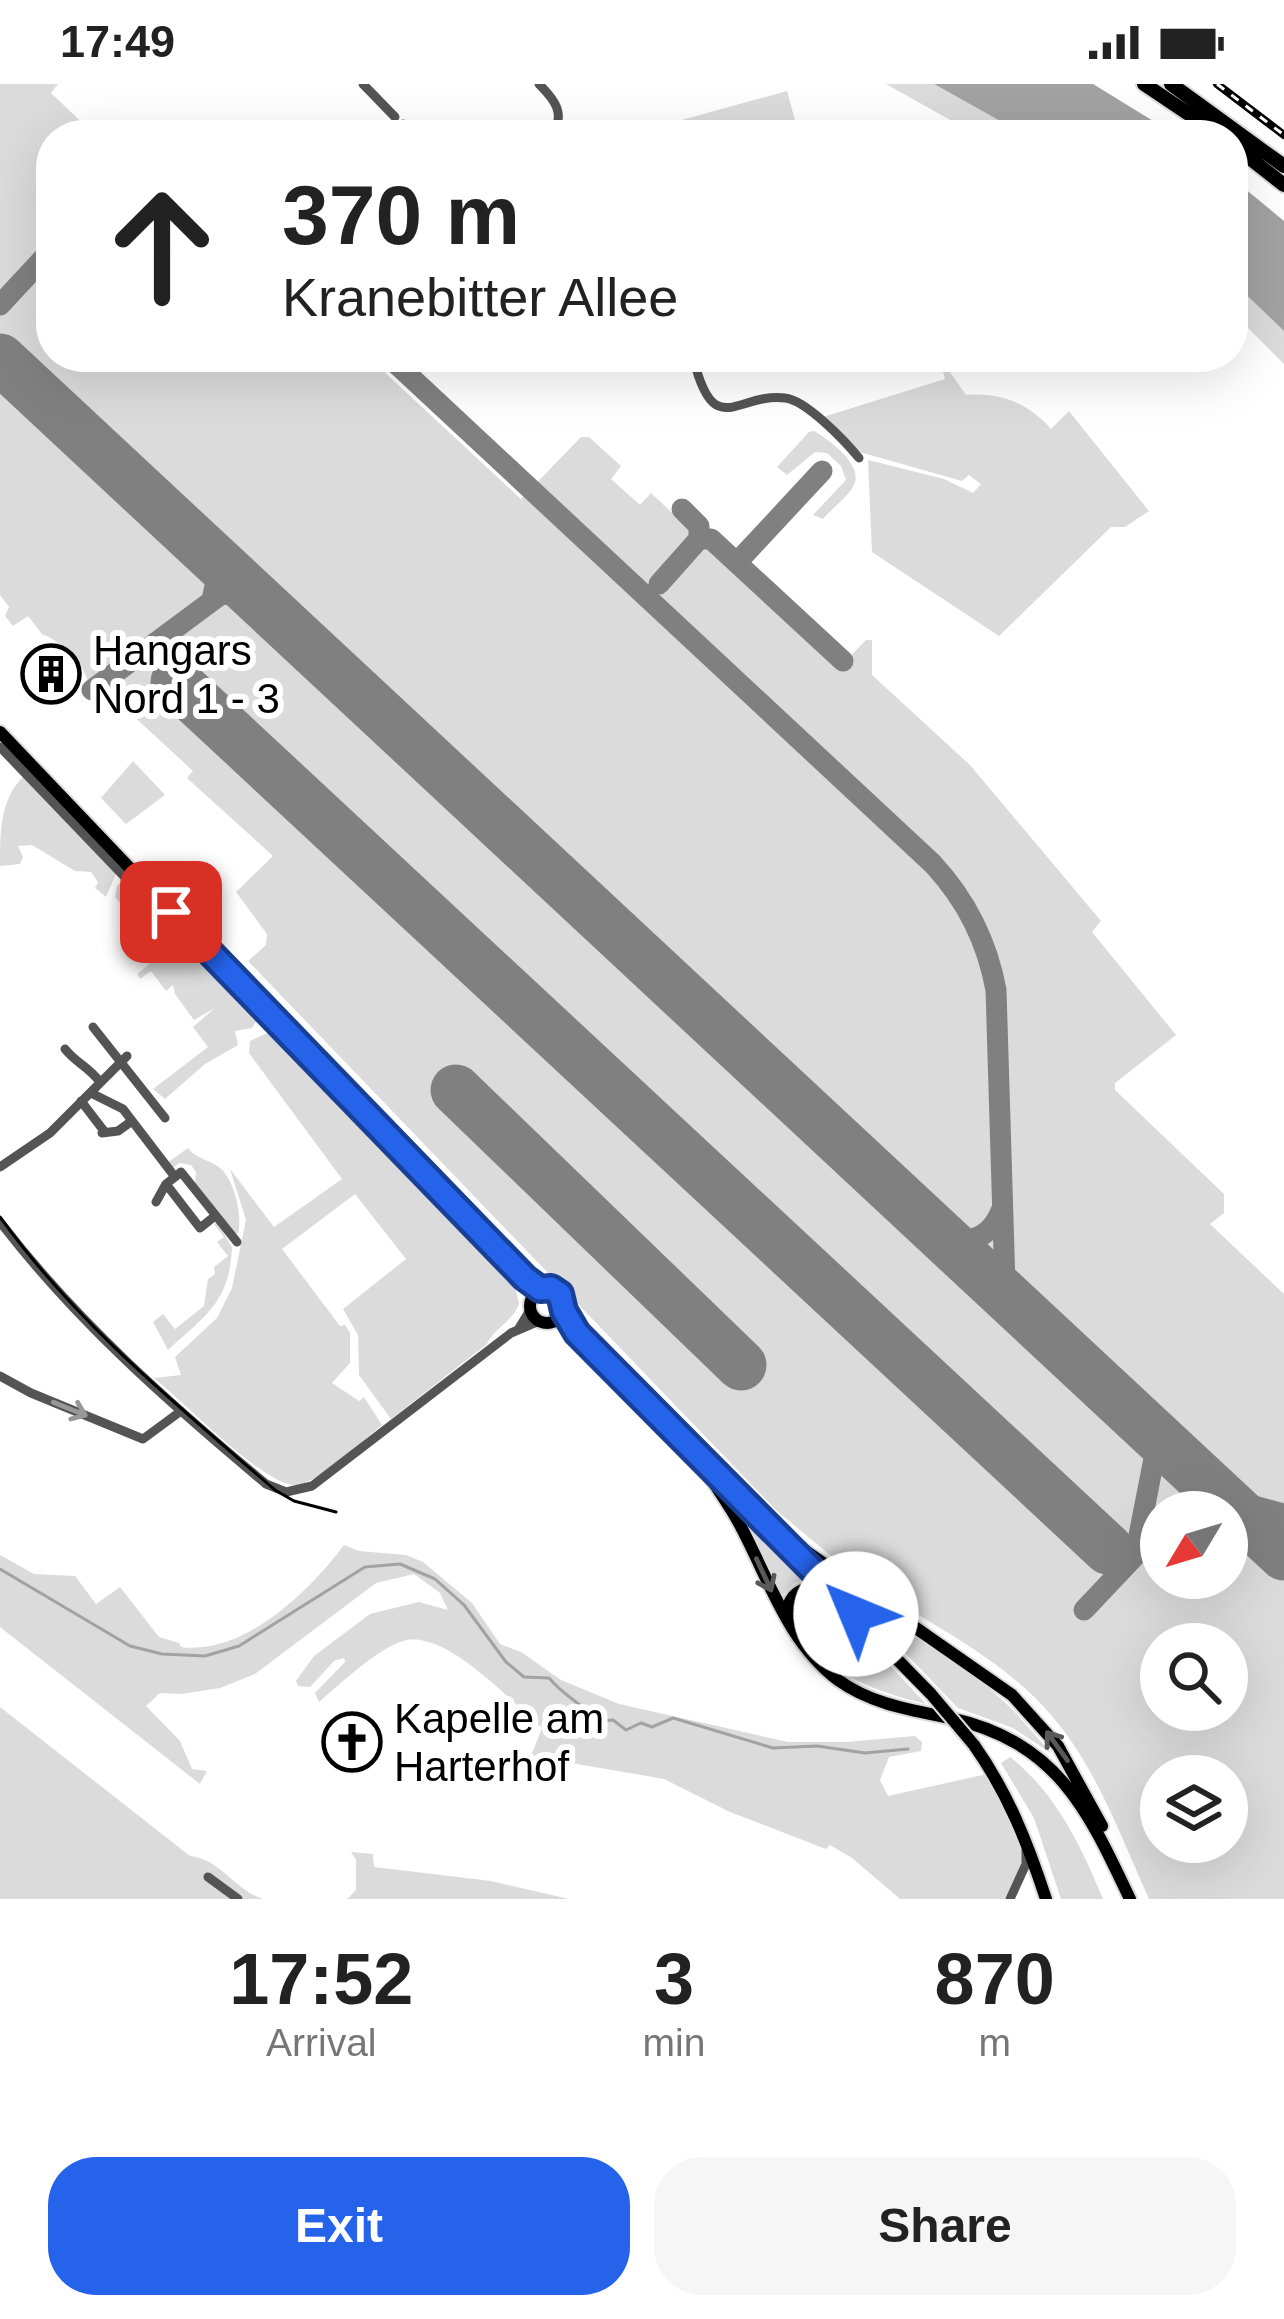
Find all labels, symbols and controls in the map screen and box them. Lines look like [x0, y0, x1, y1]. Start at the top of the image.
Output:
text: 17:49 [60, 16, 175, 67]
icon: ahead [84, 168, 240, 324]
text: 370 m [282, 168, 520, 262]
text: Kranebitter Allee [282, 267, 678, 327]
place label: Hangars Nord 1 - 3 [93, 627, 280, 722]
building icon: Hangars Nord 1 - 3 [20, 643, 82, 705]
pin [120, 861, 222, 963]
icon: arrive [138, 879, 204, 945]
one-way arrow [51, 1400, 88, 1421]
north arrow [1140, 1491, 1248, 1599]
map controls [1140, 1491, 1248, 1863]
position arrow [793, 1551, 919, 1677]
one-way arrow [755, 1556, 777, 1592]
button: search [1140, 1623, 1248, 1731]
place label: Kapelle am Harterhof [394, 1695, 604, 1790]
church icon: Kapelle am Harterhof [321, 1711, 383, 1773]
one-way arrow [1045, 1730, 1070, 1763]
button: layers [1140, 1755, 1248, 1863]
text: 17:52 [229, 1939, 413, 2019]
text: 3 [654, 1939, 694, 2019]
text: 870 [935, 1939, 1055, 2019]
text: Arrival [266, 2021, 377, 2064]
text: min [643, 2021, 705, 2064]
text: m [978, 2021, 1011, 2064]
button: Exit [48, 2157, 630, 2295]
button: Share [654, 2157, 1236, 2295]

